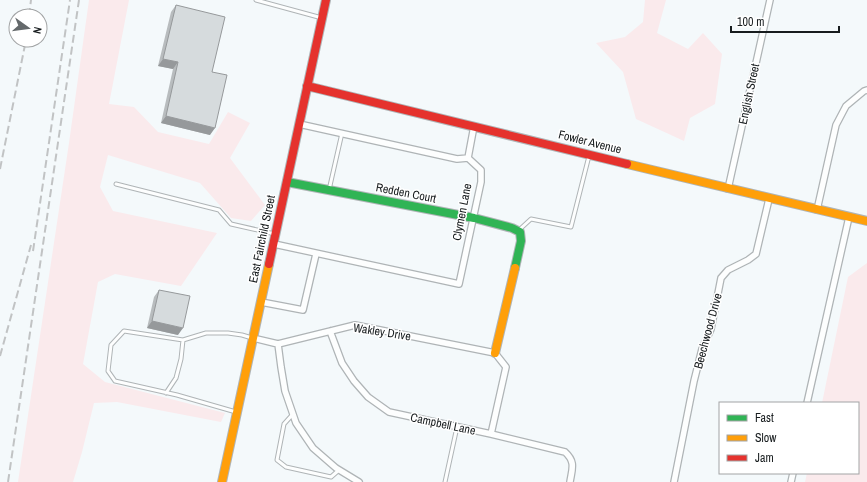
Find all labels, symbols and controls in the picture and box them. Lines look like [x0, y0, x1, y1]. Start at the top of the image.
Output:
north arrow [8, 8, 48, 48]
scale bar [731, 8, 839, 34]
text: 100 m [737, 14, 764, 30]
text: N [30, 26, 45, 35]
street label: English Street [735, 62, 763, 126]
street label: Fowler Avenue [557, 126, 623, 158]
street label: Redden Court [374, 179, 438, 207]
street label: Clymen Lane [449, 182, 475, 242]
street label: East Fairchild Street [245, 193, 279, 284]
street label: Beechwood Drive [690, 291, 726, 371]
street label: Wakley Drive [352, 320, 412, 344]
legend [719, 402, 859, 474]
street label: Campbell Lane [409, 409, 477, 439]
text: Fast [755, 410, 774, 426]
text: Slow [755, 430, 777, 446]
text: Jam [755, 450, 774, 466]

